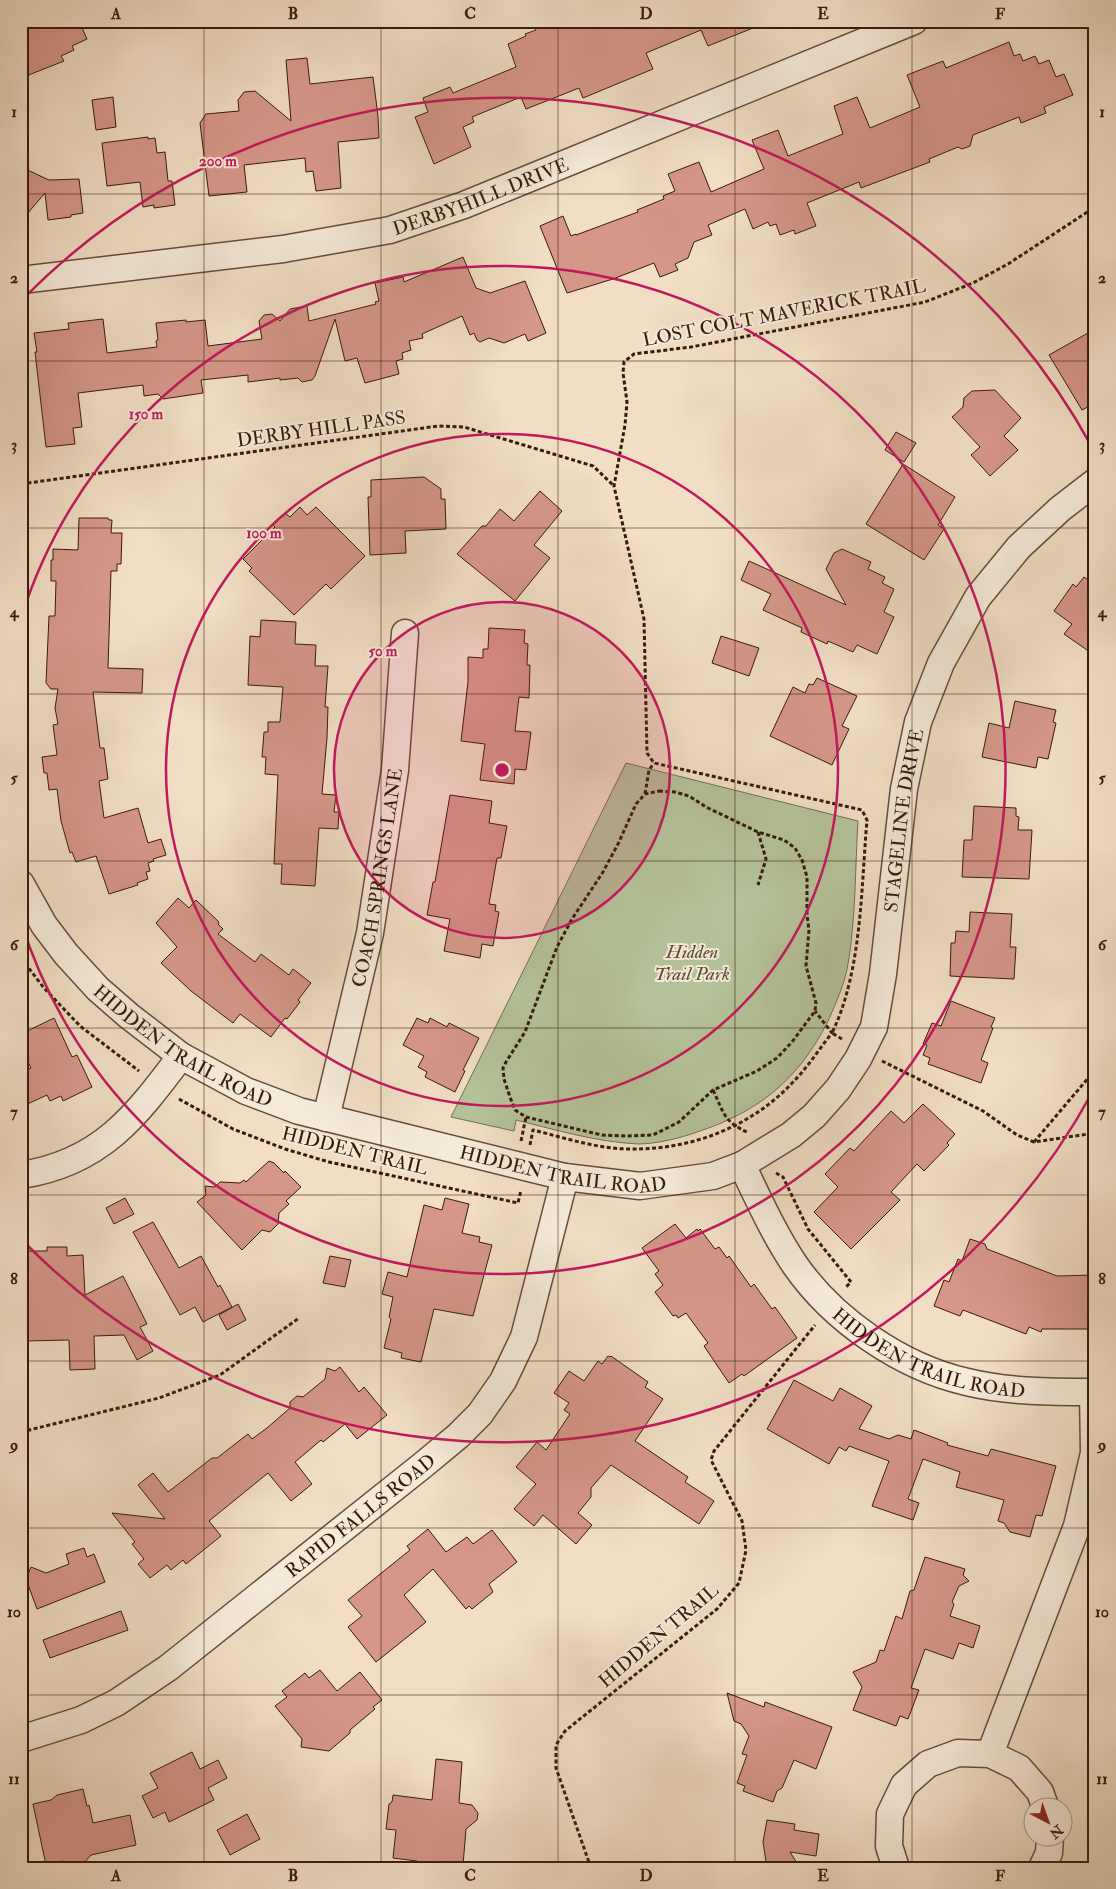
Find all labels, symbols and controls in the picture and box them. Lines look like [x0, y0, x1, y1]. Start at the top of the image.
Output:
text: A [110, 4, 122, 24]
text: B [288, 4, 298, 24]
text: C [464, 4, 476, 24]
text: D [639, 4, 653, 24]
text: E [817, 4, 829, 24]
text: F [995, 4, 1005, 24]
text: 1 [11, 102, 17, 122]
text: 1 [1099, 102, 1105, 122]
text: 200 m [199, 152, 237, 171]
street label: DERBYHILL DRIVE [390, 152, 573, 241]
text: 2 [10, 268, 18, 288]
text: 2 [1098, 268, 1106, 288]
street label: LOST COLT MAVERICK TRAIL [641, 274, 928, 352]
text: 150 m [129, 405, 163, 424]
street label: DERBY HILL PASS [235, 405, 407, 453]
text: 3 [11, 435, 17, 455]
text: 3 [1099, 435, 1105, 455]
text: 100 m [246, 524, 282, 543]
text: 4 [9, 602, 20, 622]
text: 4 [1097, 602, 1108, 622]
text: 50 m [369, 642, 398, 661]
street label: STAGELINE DRIVE [879, 726, 929, 914]
centre of rings [493, 761, 511, 779]
street label: COACH SPRINGS LANE [347, 766, 408, 990]
text: 5 [10, 768, 18, 788]
text: 5 [1098, 768, 1106, 788]
text: 6 [10, 935, 20, 955]
text: 6 [1098, 935, 1108, 955]
park label: Hidden Trail Park [654, 940, 730, 986]
street label: HIDDEN TRAIL ROAD [88, 980, 276, 1113]
text: 7 [10, 1102, 18, 1122]
text: 7 [1098, 1102, 1106, 1122]
street label: HIDDEN TRAIL [279, 1121, 431, 1181]
street label: HIDDEN TRAIL ROAD [457, 1140, 668, 1199]
text: 8 [10, 1269, 18, 1289]
text: 8 [1098, 1269, 1106, 1289]
street label: HIDDEN TRAIL ROAD [827, 1303, 1026, 1403]
text: 9 [8, 1435, 18, 1455]
text: 9 [1096, 1435, 1106, 1455]
street label: RAPID FALLS ROAD [281, 1449, 441, 1583]
street label: HIDDEN TRAIL [594, 1578, 724, 1693]
text: 10 [7, 1602, 21, 1622]
text: 10 [1095, 1602, 1109, 1622]
text: 11 [8, 1769, 20, 1789]
text: 11 [1096, 1769, 1108, 1789]
north arrow [1024, 1796, 1074, 1846]
text: N [1046, 1820, 1067, 1842]
text: A [110, 1866, 122, 1886]
text: B [288, 1866, 298, 1886]
text: C [464, 1866, 476, 1886]
text: D [639, 1866, 653, 1886]
text: E [817, 1866, 829, 1886]
text: F [995, 1866, 1005, 1886]

